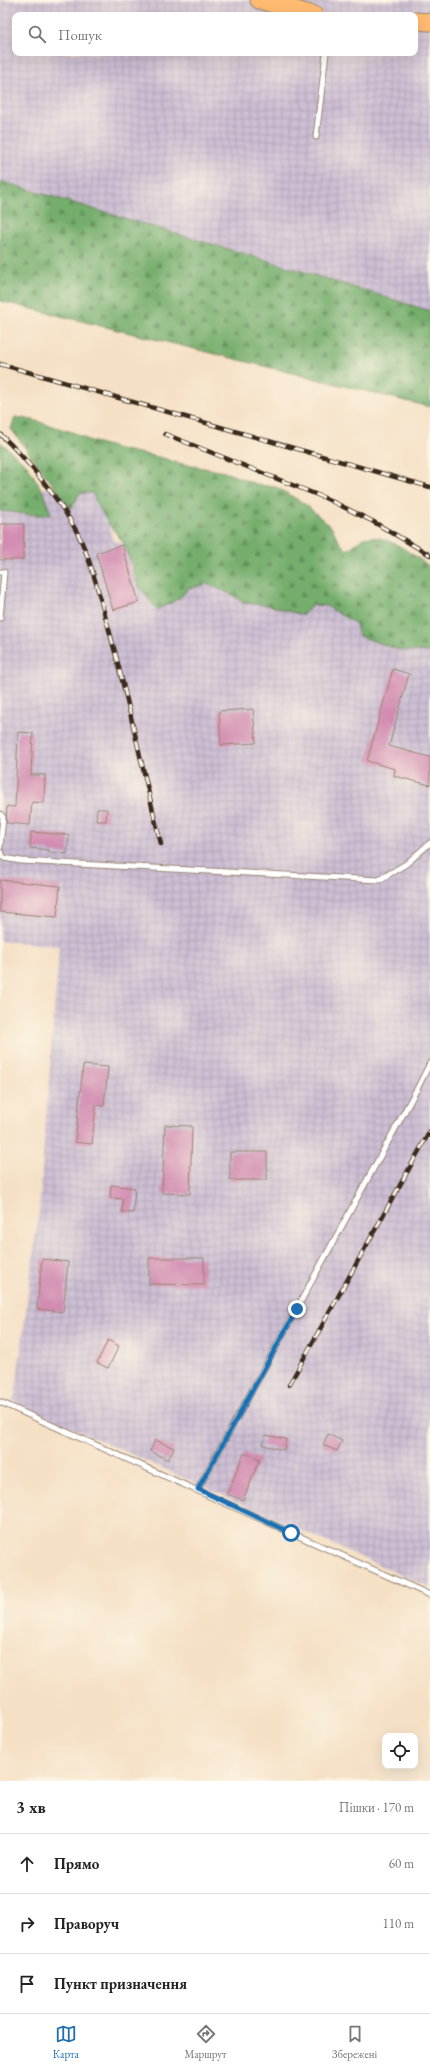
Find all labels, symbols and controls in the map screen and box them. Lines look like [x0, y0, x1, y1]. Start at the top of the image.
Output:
search box [12, 12, 418, 56]
icon: search [26, 23, 48, 45]
text: Пошук [58, 25, 102, 44]
route end [288, 1300, 306, 1318]
route start [282, 1524, 300, 1542]
map controls [382, 1733, 418, 1769]
button: locate [382, 1733, 418, 1769]
text: 3 хв [16, 1796, 46, 1818]
text: Пішки · 170 m [339, 1799, 414, 1816]
icon: ahead [16, 1853, 38, 1875]
text: Прямо [54, 1854, 99, 1873]
text: 60 m [389, 1855, 414, 1872]
icon: right [16, 1913, 38, 1935]
text: Праворуч [54, 1914, 119, 1933]
text: 110 m [383, 1915, 414, 1932]
icon: arrive [16, 1973, 38, 1995]
text: Пункт призначення [54, 1974, 187, 1993]
tab: Карта [53, 2023, 79, 2061]
tab: Маршрут [184, 2023, 227, 2061]
tab: Збережені [332, 2023, 377, 2061]

